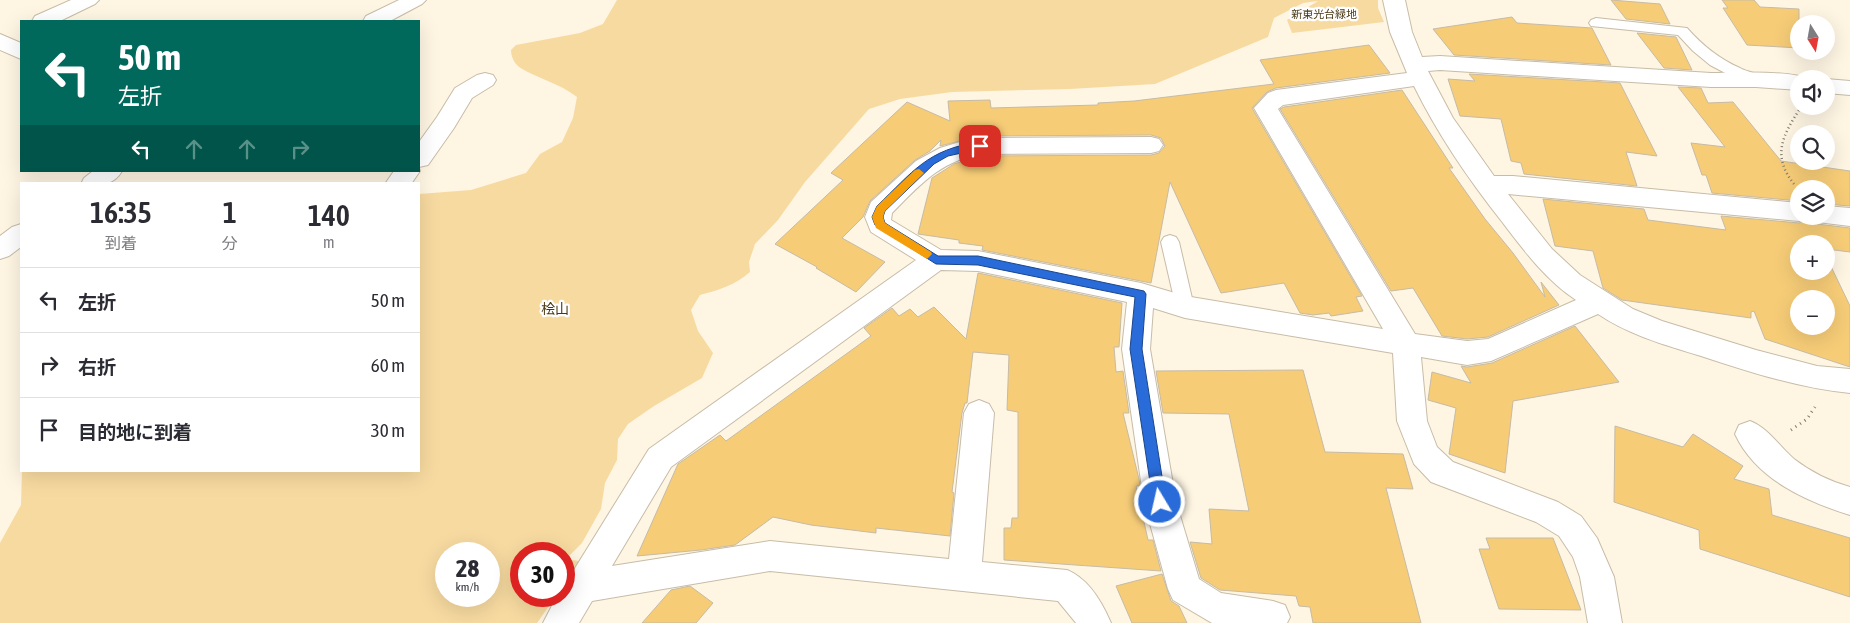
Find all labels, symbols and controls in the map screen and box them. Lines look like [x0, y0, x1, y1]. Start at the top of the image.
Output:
park label: 新東光台緑地 [1291, 8, 1357, 20]
north arrow [1790, 15, 1835, 60]
map controls [1790, 15, 1835, 335]
text: 50 m [118, 37, 181, 77]
icon: left [35, 40, 100, 105]
button: sound [1790, 70, 1835, 115]
text: 左折 [118, 83, 162, 109]
pin [959, 125, 1001, 167]
button: search [1790, 125, 1835, 170]
icon: arrive [966, 132, 994, 160]
icon: left [127, 135, 155, 163]
icon: ahead [180, 135, 208, 163]
icon: ahead [233, 135, 261, 163]
icon: right [286, 135, 314, 163]
button: layers [1790, 180, 1835, 225]
text: 16:35 [90, 195, 152, 229]
text: 1 [223, 195, 237, 229]
text: 140 [308, 198, 350, 232]
text: m [323, 233, 335, 251]
text: 到着 [105, 234, 137, 252]
text: 分 [222, 234, 238, 252]
button: + [1790, 235, 1835, 280]
icon: left [35, 286, 63, 314]
text: 50 m [371, 289, 405, 311]
button: − [1790, 290, 1835, 335]
text: 左折 [78, 291, 116, 313]
park label: 桧山 [541, 301, 569, 317]
icon: right [35, 351, 63, 379]
text: 60 m [371, 354, 405, 376]
text: 右折 [78, 356, 116, 378]
icon: arrive [35, 416, 63, 444]
text: 30 m [371, 419, 405, 441]
text: 目的地に到着 [78, 421, 192, 443]
position arrow [1133, 475, 1185, 527]
speed limit sign: 30 [510, 542, 575, 607]
text: 28 [456, 554, 479, 582]
text: km/h [456, 580, 479, 594]

